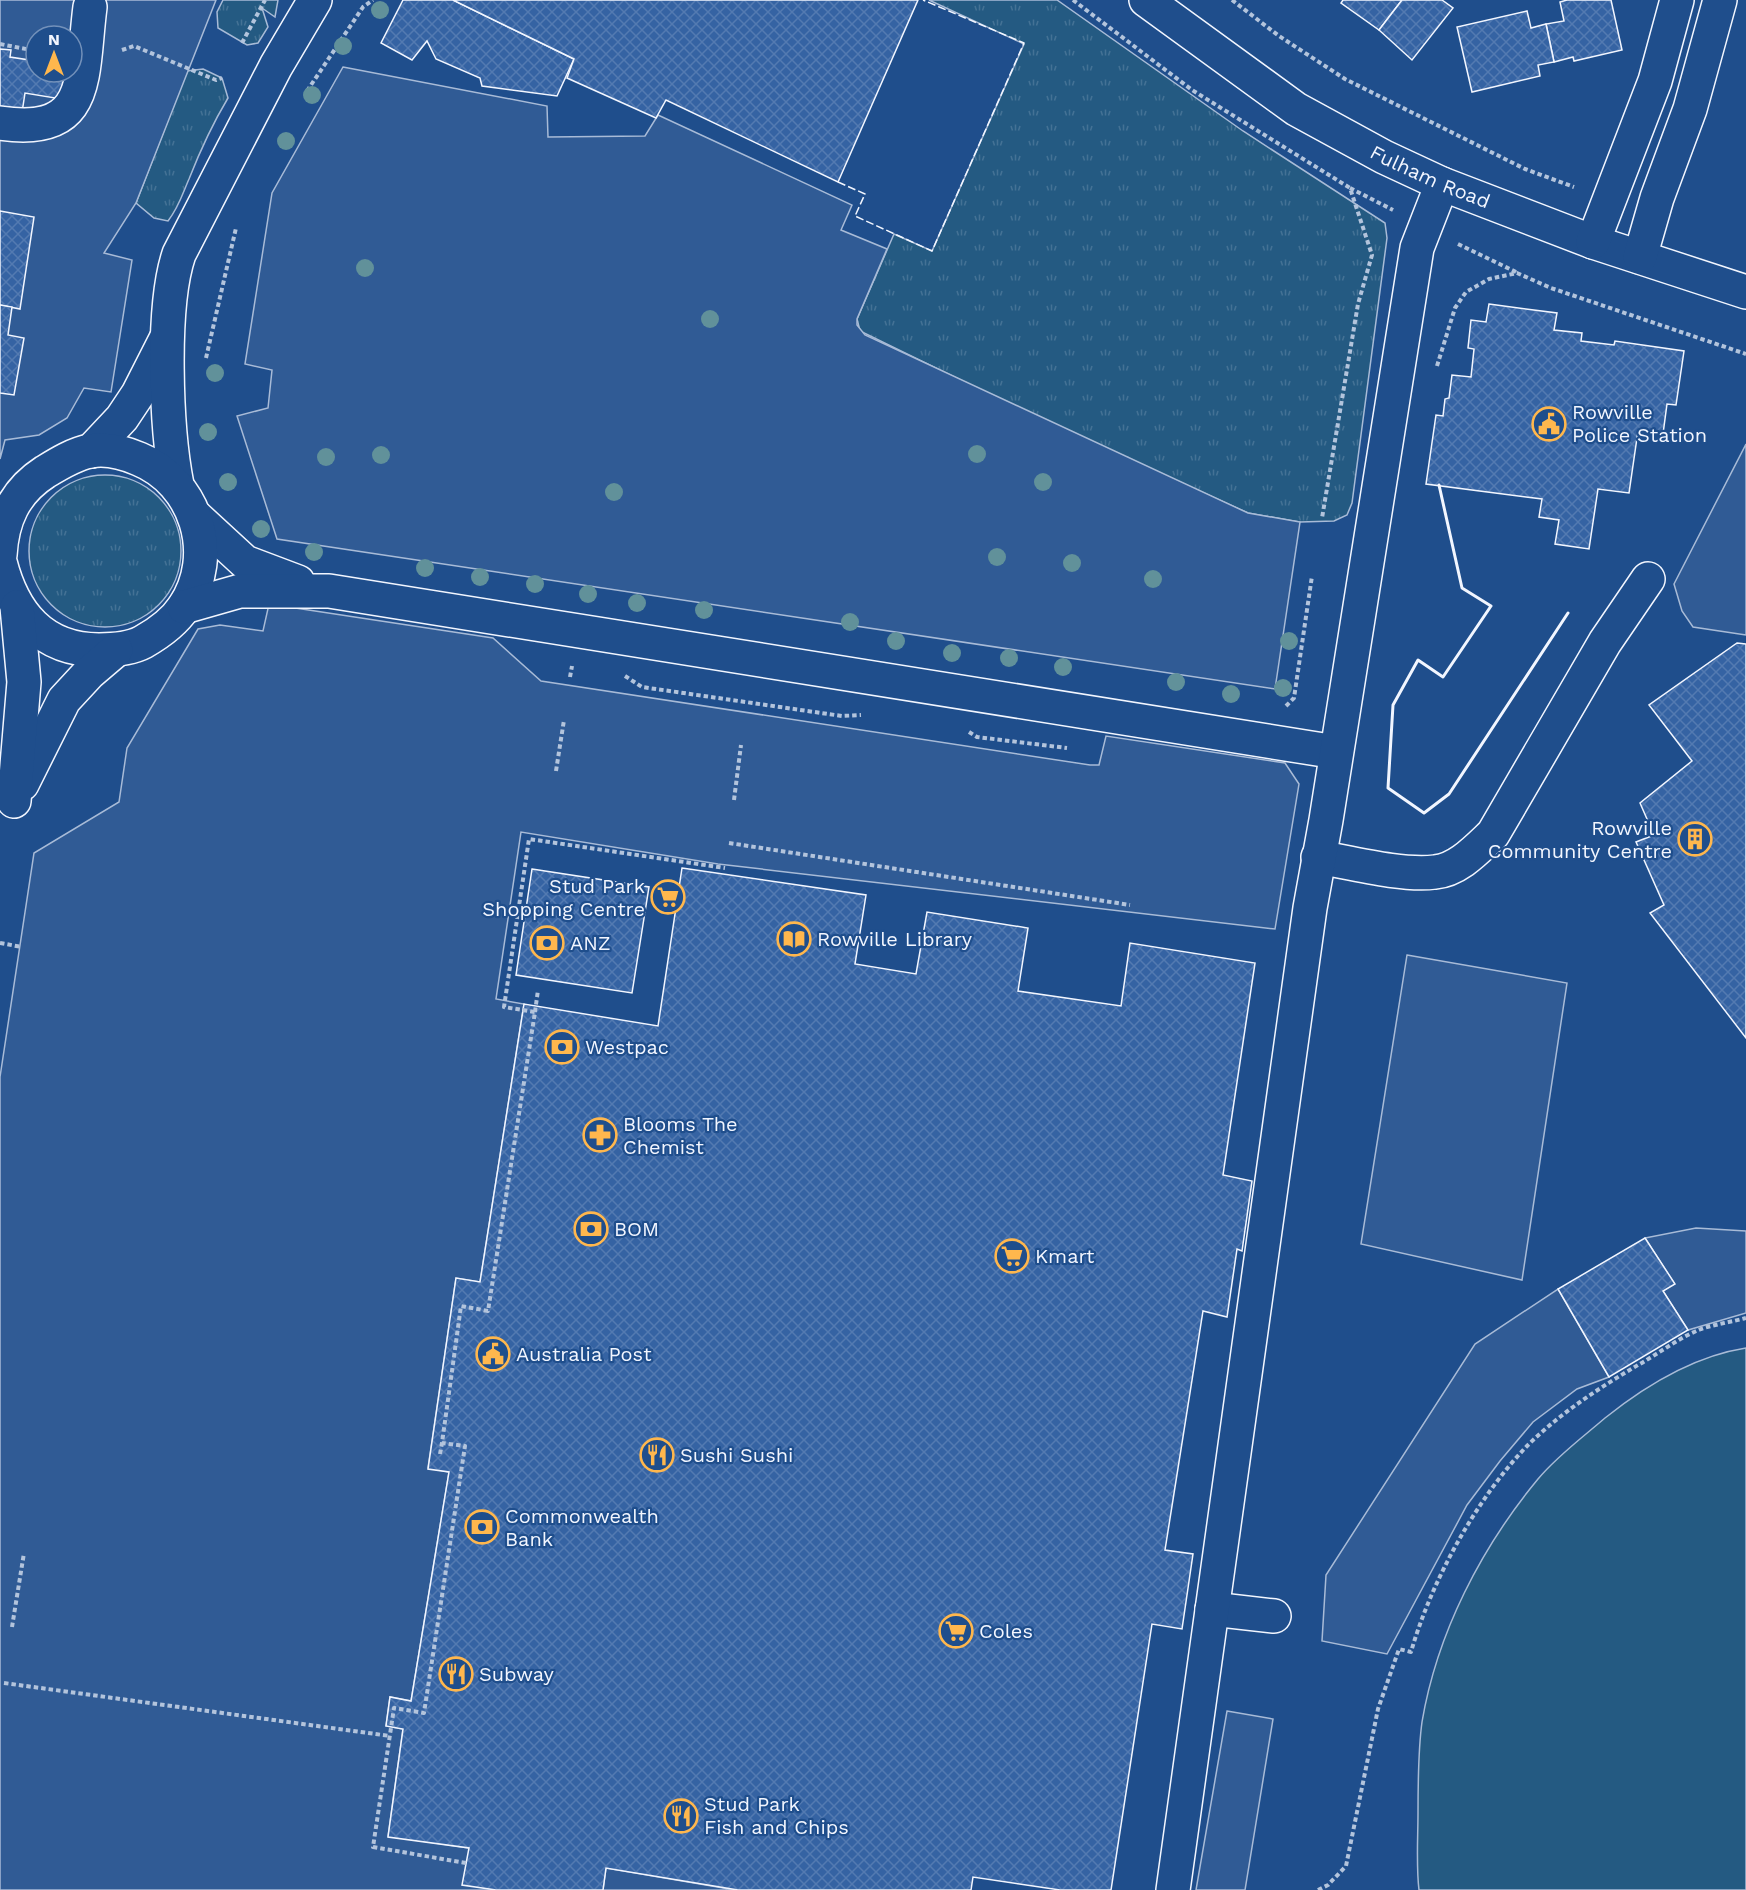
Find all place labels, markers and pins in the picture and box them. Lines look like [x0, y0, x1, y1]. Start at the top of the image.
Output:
place label: Rowville Police Station [1572, 400, 1707, 447]
public building icon: Rowville Police Station [1531, 406, 1567, 442]
place label: Rowville Community Centre [1488, 816, 1672, 863]
building icon: Rowville Community Centre [1677, 821, 1713, 857]
place label: Stud Park Shopping Centre [482, 874, 645, 921]
supermarket icon: Stud Park Shopping Centre [650, 879, 686, 915]
library icon: Rowville Library [776, 921, 812, 957]
bank icon: ANZ [529, 925, 565, 961]
place label: Rowville Library [817, 927, 973, 951]
place label: ANZ [570, 931, 610, 955]
bank icon: Westpac [544, 1029, 580, 1065]
place label: Westpac [585, 1035, 669, 1059]
place label: Blooms The Chemist [623, 1112, 738, 1159]
pharmacy icon: Blooms The Chemist [582, 1117, 618, 1153]
bank icon: BOM [573, 1211, 609, 1247]
place label: BOM [614, 1217, 659, 1241]
supermarket icon: Kmart [994, 1238, 1030, 1274]
place label: Kmart [1035, 1244, 1095, 1268]
public building icon: Australia Post [475, 1336, 511, 1372]
place label: Australia Post [516, 1342, 652, 1366]
restaurant icon: Sushi Sushi [639, 1437, 675, 1473]
place label: Sushi Sushi [680, 1443, 793, 1467]
place label: Commonwealth Bank [505, 1504, 659, 1551]
bank icon: Commonwealth Bank [464, 1509, 500, 1545]
supermarket icon: Coles [938, 1613, 974, 1649]
place label: Coles [979, 1619, 1033, 1643]
restaurant icon: Subway [438, 1656, 474, 1692]
place label: Subway [479, 1662, 555, 1686]
place label: Stud Park Fish and Chips [704, 1792, 849, 1839]
restaurant icon: Stud Park Fish and Chips [663, 1798, 699, 1834]

